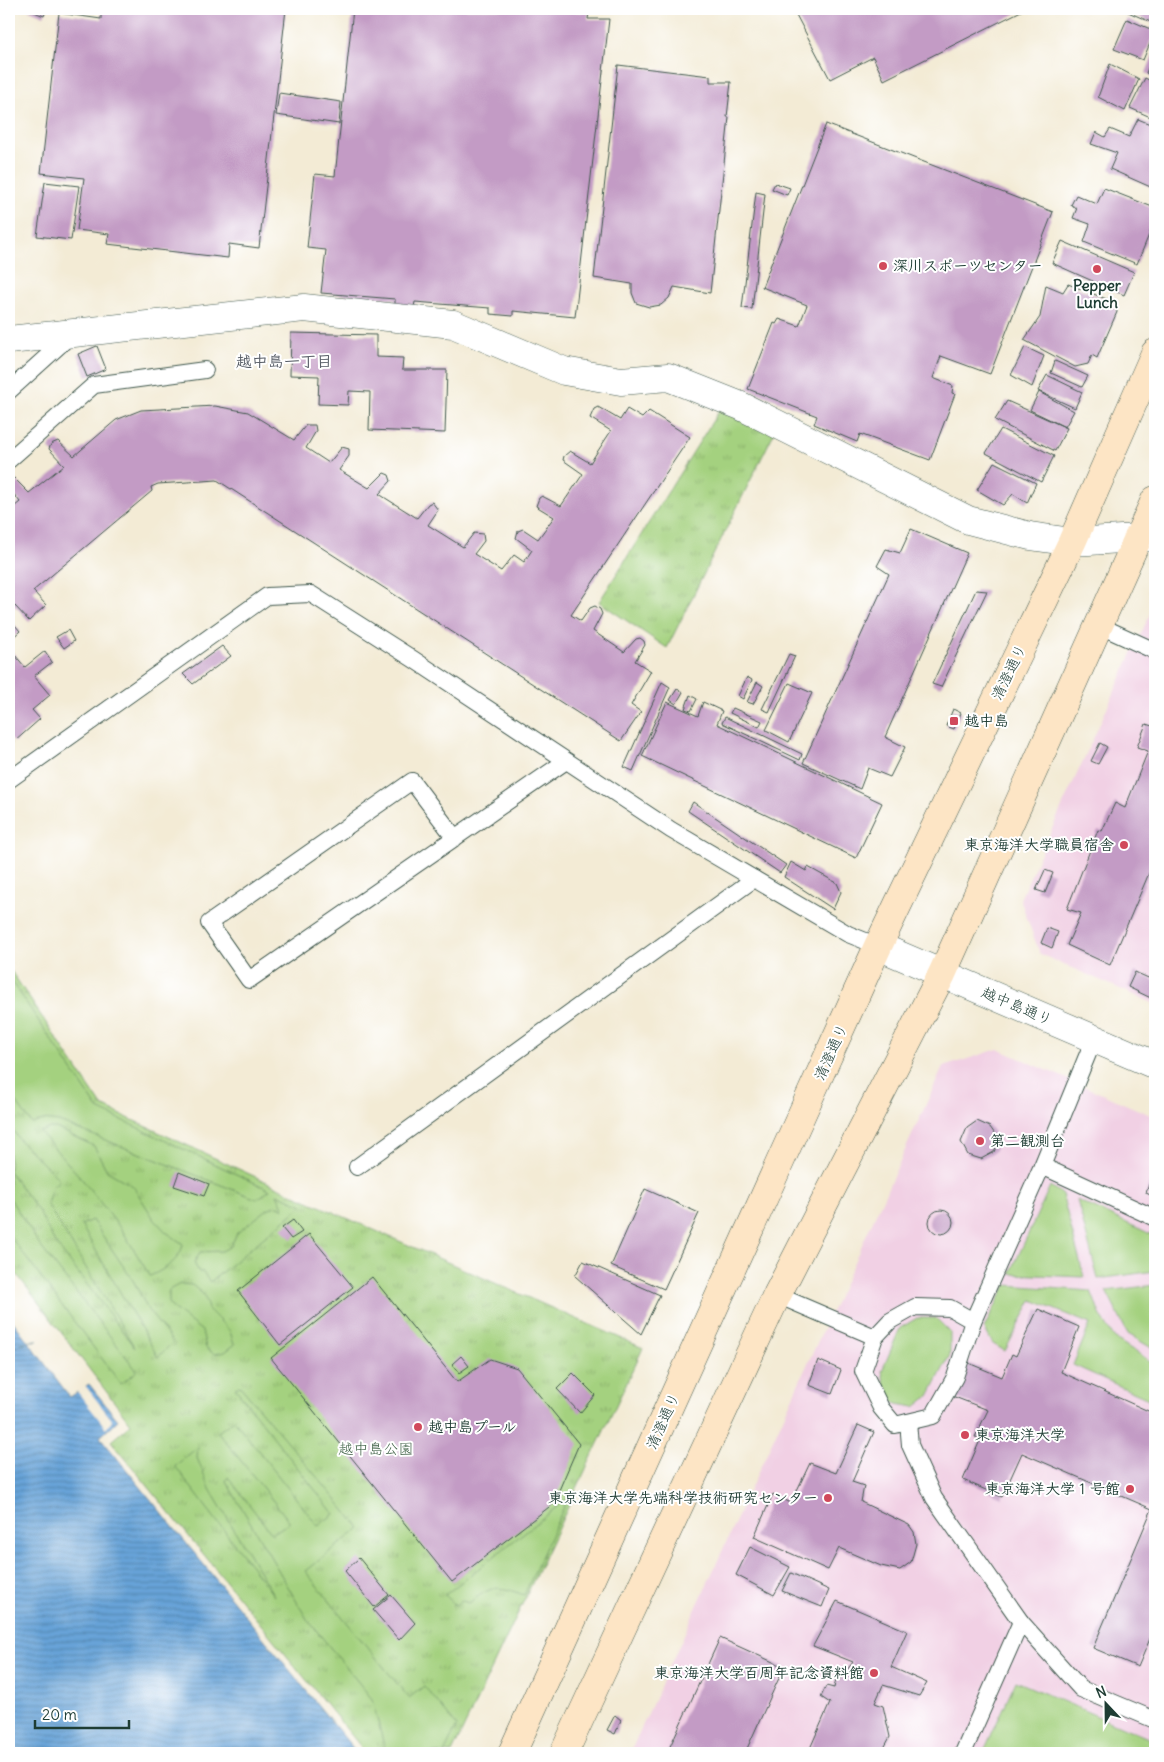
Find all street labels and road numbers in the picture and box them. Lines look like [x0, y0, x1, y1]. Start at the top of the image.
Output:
street label: 清澄通り [987, 641, 1030, 703]
street label: 越中島通り [979, 982, 1055, 1029]
street label: 清澄通り [810, 1021, 851, 1083]
street label: 清澄通り [642, 1390, 683, 1452]

